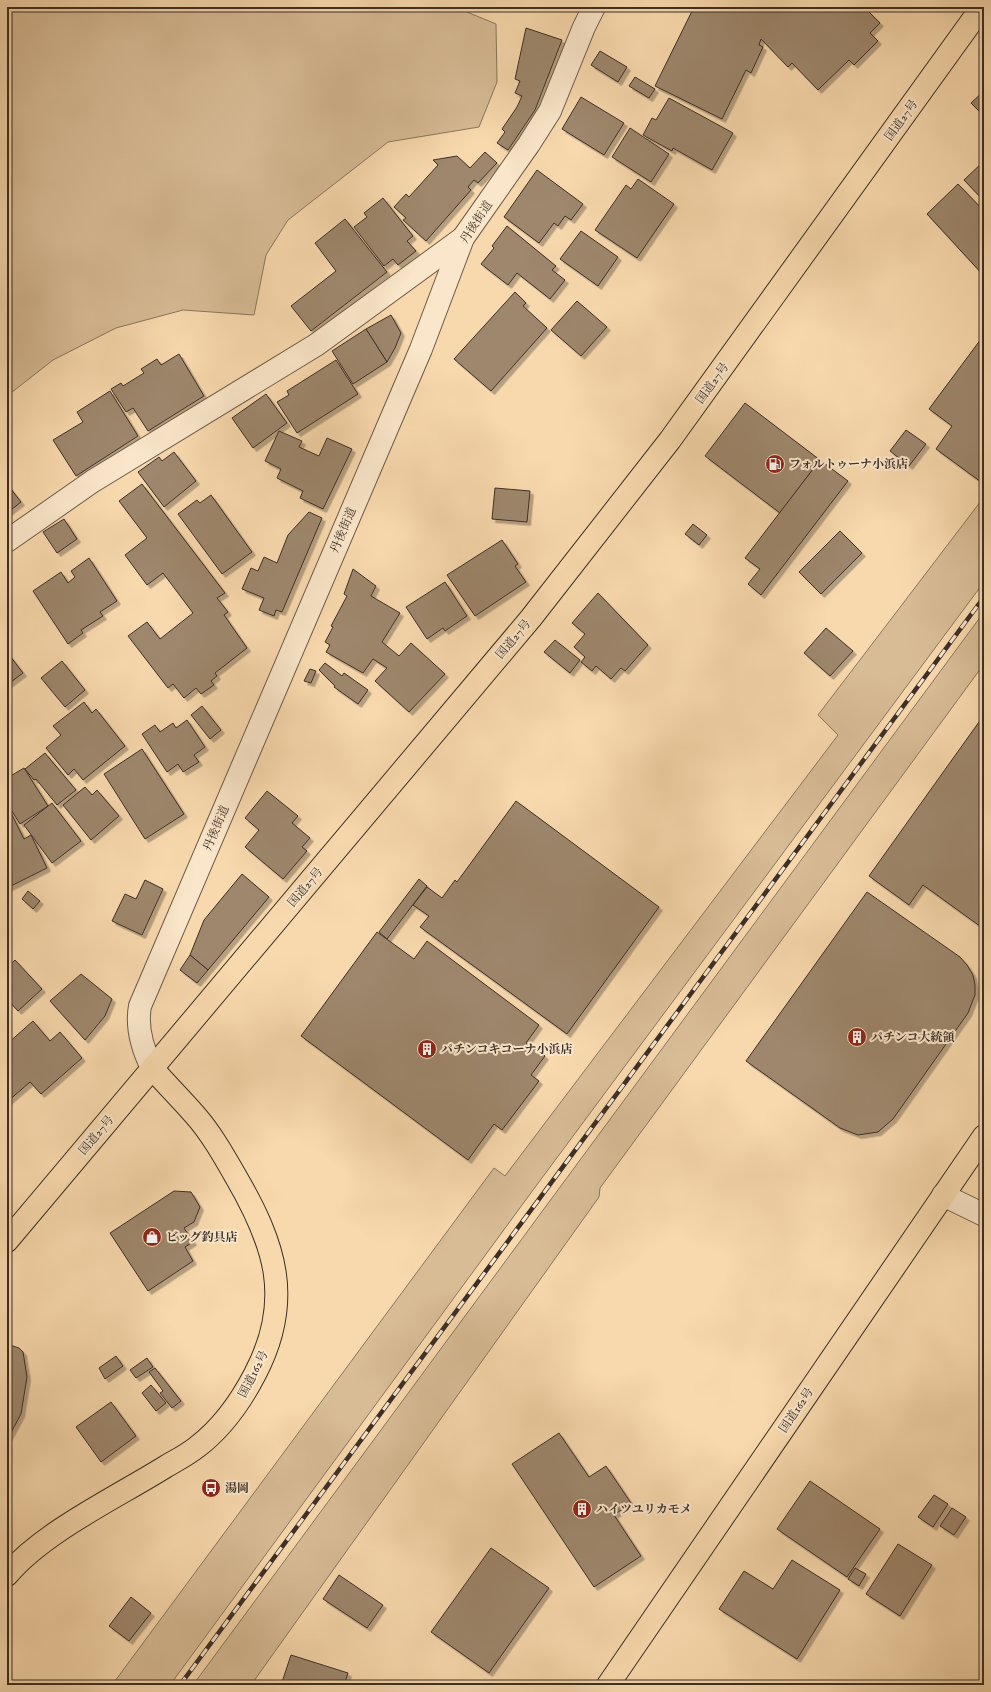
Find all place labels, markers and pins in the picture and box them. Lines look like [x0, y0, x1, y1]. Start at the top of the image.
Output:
fuel station icon: フォルトゥーナ小浜店 [764, 453, 786, 475]
place label: フォルトゥーナ小浜店 [789, 457, 908, 472]
building icon: パチンコ大統領 [846, 1026, 868, 1048]
place label: パチンコ大統領 [871, 1030, 954, 1045]
building icon: パチンコキコーナ小浜店 [416, 1038, 438, 1060]
place label: パチンコキコーナ小浜店 [441, 1042, 572, 1057]
shop icon: ビッグ釣具店 [141, 1226, 163, 1248]
place label: ビッグ釣具店 [166, 1230, 238, 1245]
bus stop icon: 湯岡 [200, 1477, 222, 1499]
place label: 湯岡 [225, 1481, 249, 1496]
building icon: ハイツユリカモメ [571, 1498, 593, 1520]
place label: ハイツユリカモメ [596, 1502, 692, 1517]

